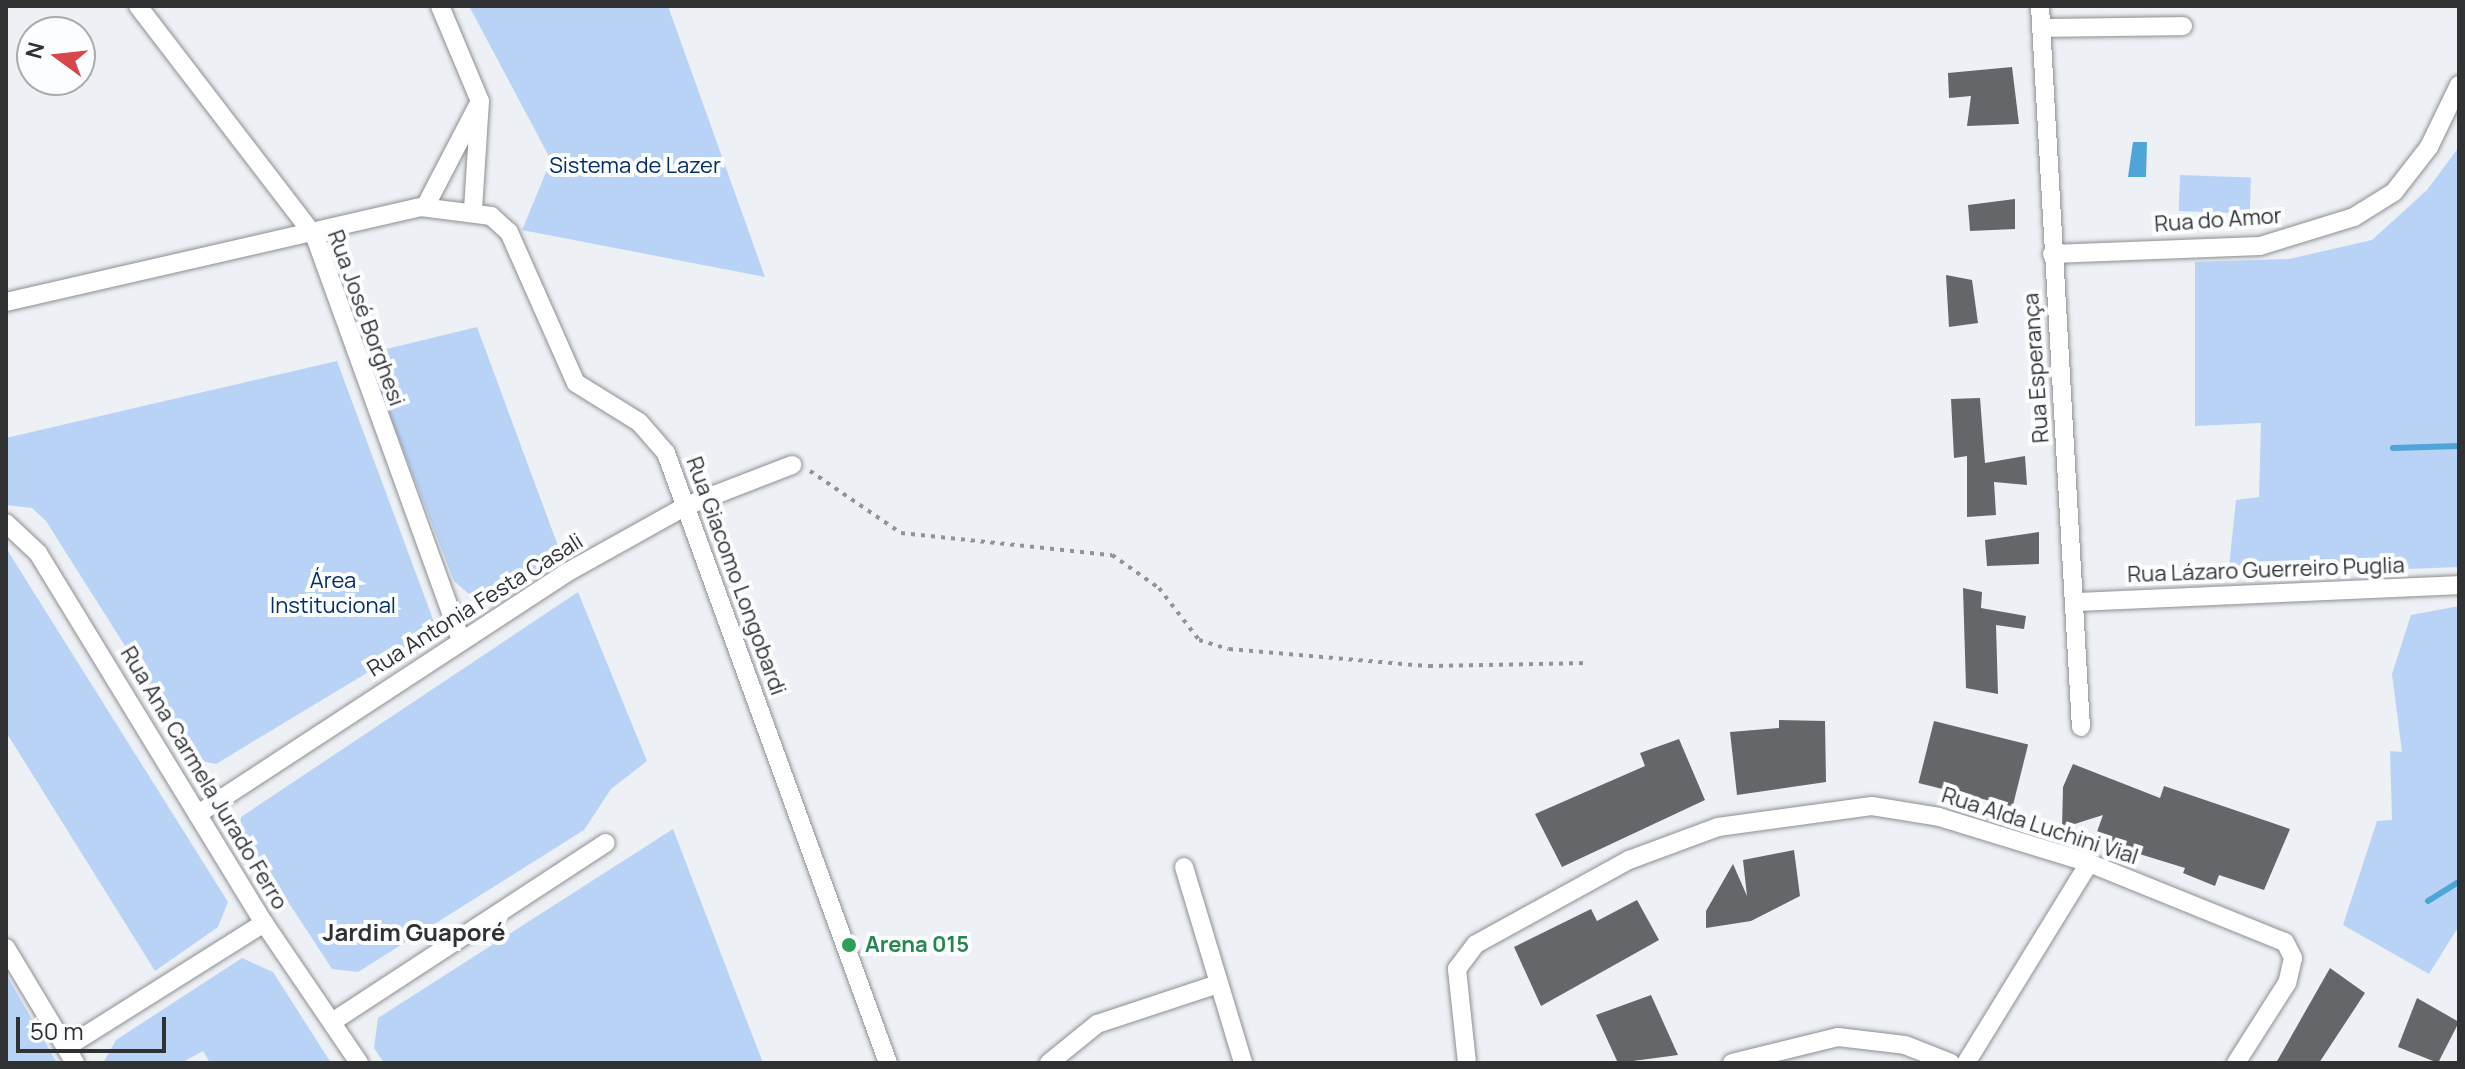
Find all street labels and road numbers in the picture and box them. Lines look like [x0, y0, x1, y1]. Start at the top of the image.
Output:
street label: Rua do Amor [2153, 202, 2283, 238]
street label: Rua José Borghesi [322, 227, 410, 409]
street label: Rua Esperança [2018, 292, 2054, 444]
street label: Rua Giacomo Longobardi [681, 453, 791, 699]
street label: Rua Antonia Festa Casali [362, 528, 588, 682]
street label: Rua Lázaro Guerreiro Puglia [2127, 552, 2405, 588]
street label: Rua Ana Carmela Jurado Ferro [115, 642, 293, 914]
street label: Rua Alda Luchini Vial [1938, 782, 2142, 870]

